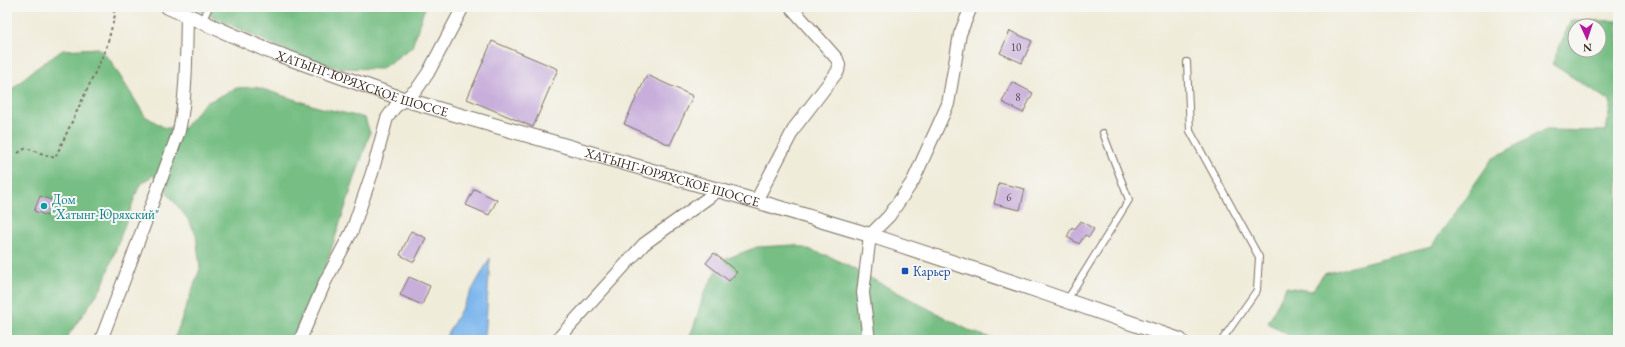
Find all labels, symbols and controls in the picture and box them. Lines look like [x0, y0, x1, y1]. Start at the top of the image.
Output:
north arrow [1567, 18, 1607, 58]
house number: 10 [1011, 40, 1021, 54]
text: N [1583, 41, 1592, 55]
street label: ХАТЫНГ-ЮРЯХСКОЕ ШОССЕ [273, 45, 450, 120]
house number: 8 [1015, 90, 1021, 104]
street label: ХАТЫНГ-ЮРЯХСКОЕ ШОССЕ [582, 143, 762, 210]
house number: 6 [1006, 190, 1012, 204]
place label: Дом "Хатынг-Юряхский" [52, 191, 159, 223]
marker: Дом "Хатынг-Юряхский" [39, 201, 49, 211]
place label: Карьер [913, 263, 951, 280]
marker: Карьер [900, 266, 910, 276]

